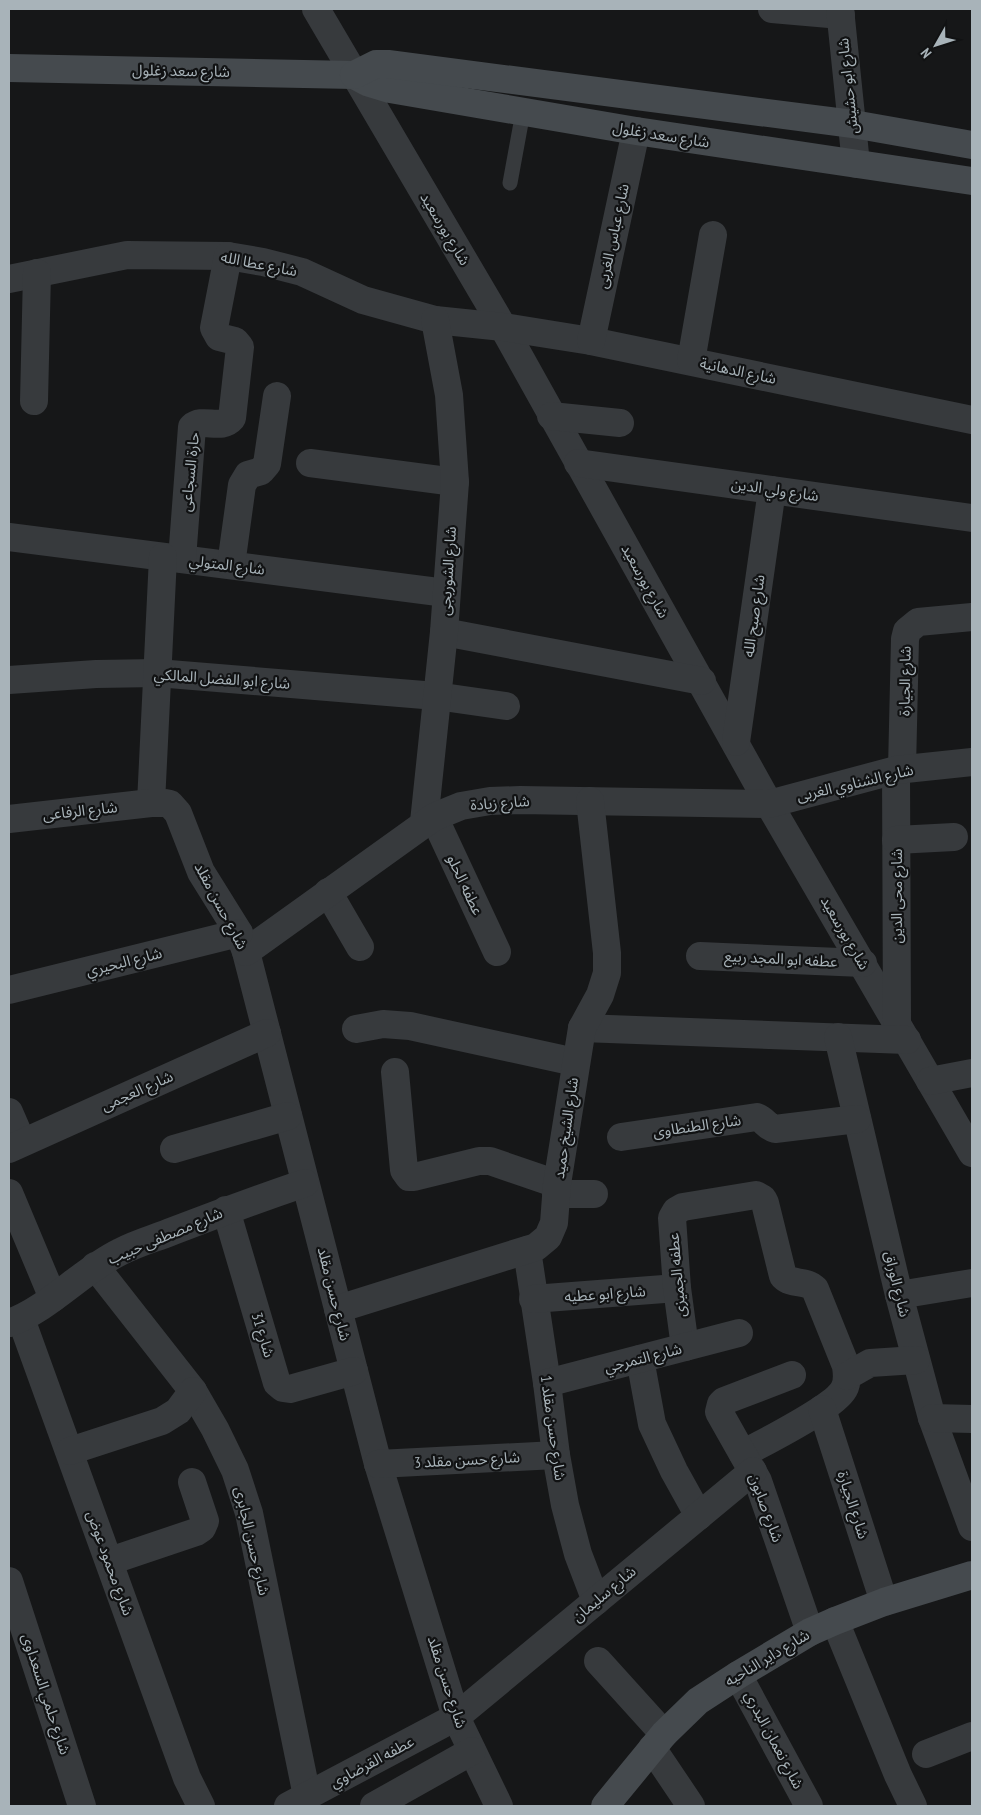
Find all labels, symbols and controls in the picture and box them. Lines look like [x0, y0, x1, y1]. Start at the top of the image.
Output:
north arrow [911, 20, 961, 70]
street label: شارع ابو حشيش [833, 37, 865, 135]
text: N [917, 45, 935, 62]
street label: شارع سعد زغلول [132, 60, 230, 84]
street label: شارع سعد زغلول [611, 117, 711, 155]
street label: شارع عباس الغربى [592, 182, 636, 291]
street label: شارع بورسعيد [414, 189, 475, 270]
street label: شارع عطا الله [219, 247, 299, 283]
street label: شارع الدهانية [697, 353, 778, 391]
street label: حارة السجاعى [176, 431, 203, 513]
street label: شارع ولي الدين [730, 474, 820, 508]
street label: شارع الشوربجى [435, 525, 463, 616]
street label: شارع بورسعيد [615, 540, 674, 623]
street label: شارع المتولي [188, 550, 266, 582]
street label: شارع صبح الله [738, 573, 772, 659]
street label: شارع الجيارة [894, 645, 918, 716]
street label: شارع ابو الفضل المالكي [153, 664, 291, 696]
street label: شارع الشناوي الغربى [795, 760, 916, 808]
street label: شارع زيادة [470, 791, 531, 817]
street label: شارع الرفاعى [42, 797, 119, 827]
street label: شارع محى الدين [887, 848, 909, 943]
street label: عطفه الحلو [443, 851, 488, 919]
street label: شارع حسن مقلد [188, 859, 252, 954]
street label: شارع بورسعيد [814, 893, 874, 975]
street label: شارع البحيري [84, 943, 165, 983]
street label: عطفه ابو المجد ربيع [724, 946, 839, 974]
street label: شارع العجمى [98, 1066, 177, 1118]
street label: شارع الشيخ حميد [549, 1076, 585, 1180]
street label: شارع الطنطاوى [652, 1110, 743, 1144]
street label: شارع مصطفى حبيب [105, 1203, 226, 1271]
street label: عطفه الجميزى [663, 1232, 690, 1318]
street label: شارع حسن مقلد [311, 1245, 355, 1344]
street label: شارع الوراق [877, 1249, 915, 1320]
street label: شارع ابو عطيه [564, 1281, 647, 1309]
street label: شارع 31 [245, 1310, 279, 1361]
street label: شارع التمرجي [602, 1339, 685, 1379]
street label: شارع حسن مقلد 1 [534, 1374, 570, 1482]
street label: شارع حسن مقلد 3 [414, 1447, 521, 1475]
street label: شارع الجيارة [831, 1468, 873, 1542]
street label: شارع صابون [742, 1471, 788, 1546]
street label: شارع حسن الجابرى [228, 1485, 274, 1598]
street label: شارع محمود عوض [80, 1508, 138, 1619]
street label: شارع سليمان [568, 1561, 642, 1628]
street label: شارع داير الناحيه [721, 1625, 814, 1693]
street label: شارع حلمي السعداوى [15, 1631, 75, 1758]
street label: شارع حسن مقلد [421, 1633, 471, 1732]
street label: شارع نعمان البدري [738, 1688, 808, 1794]
street label: عطفه القرضاوي [326, 1731, 419, 1794]

